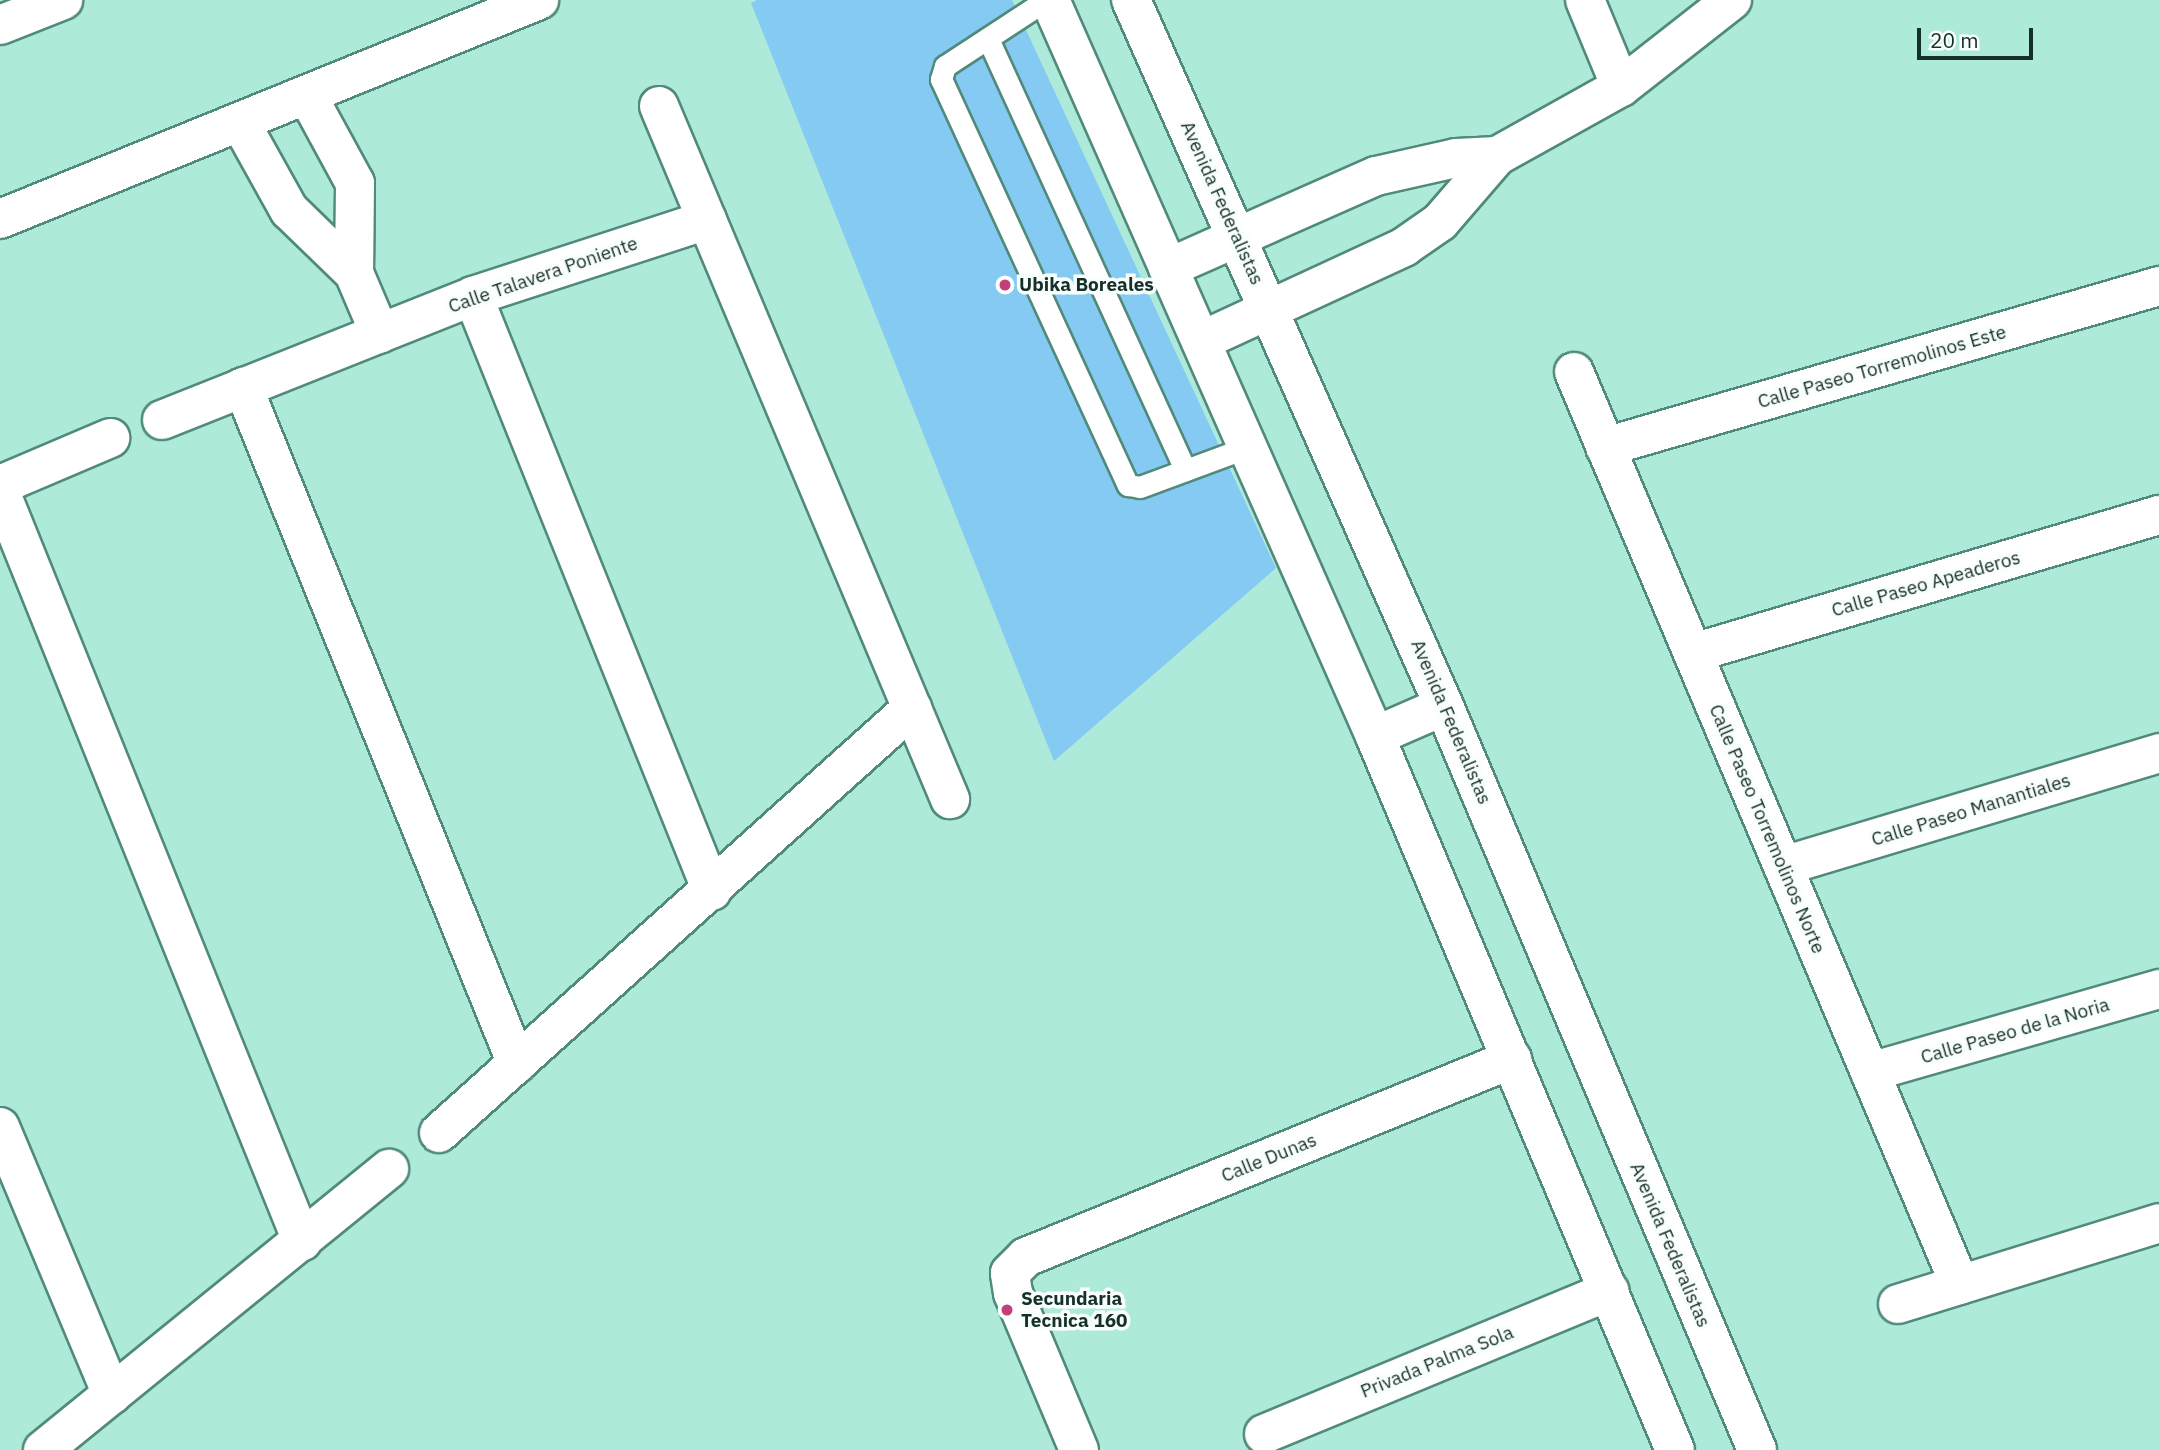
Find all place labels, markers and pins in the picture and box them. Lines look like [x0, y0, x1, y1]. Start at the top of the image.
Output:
place label: Ubika Boreales [1019, 274, 1154, 296]
marker: Ubika Boreales [997, 277, 1013, 293]
place label: Secundaria Tecnica 160 [1021, 1288, 1127, 1332]
marker: Secundaria Tecnica 160 [999, 1302, 1015, 1318]

